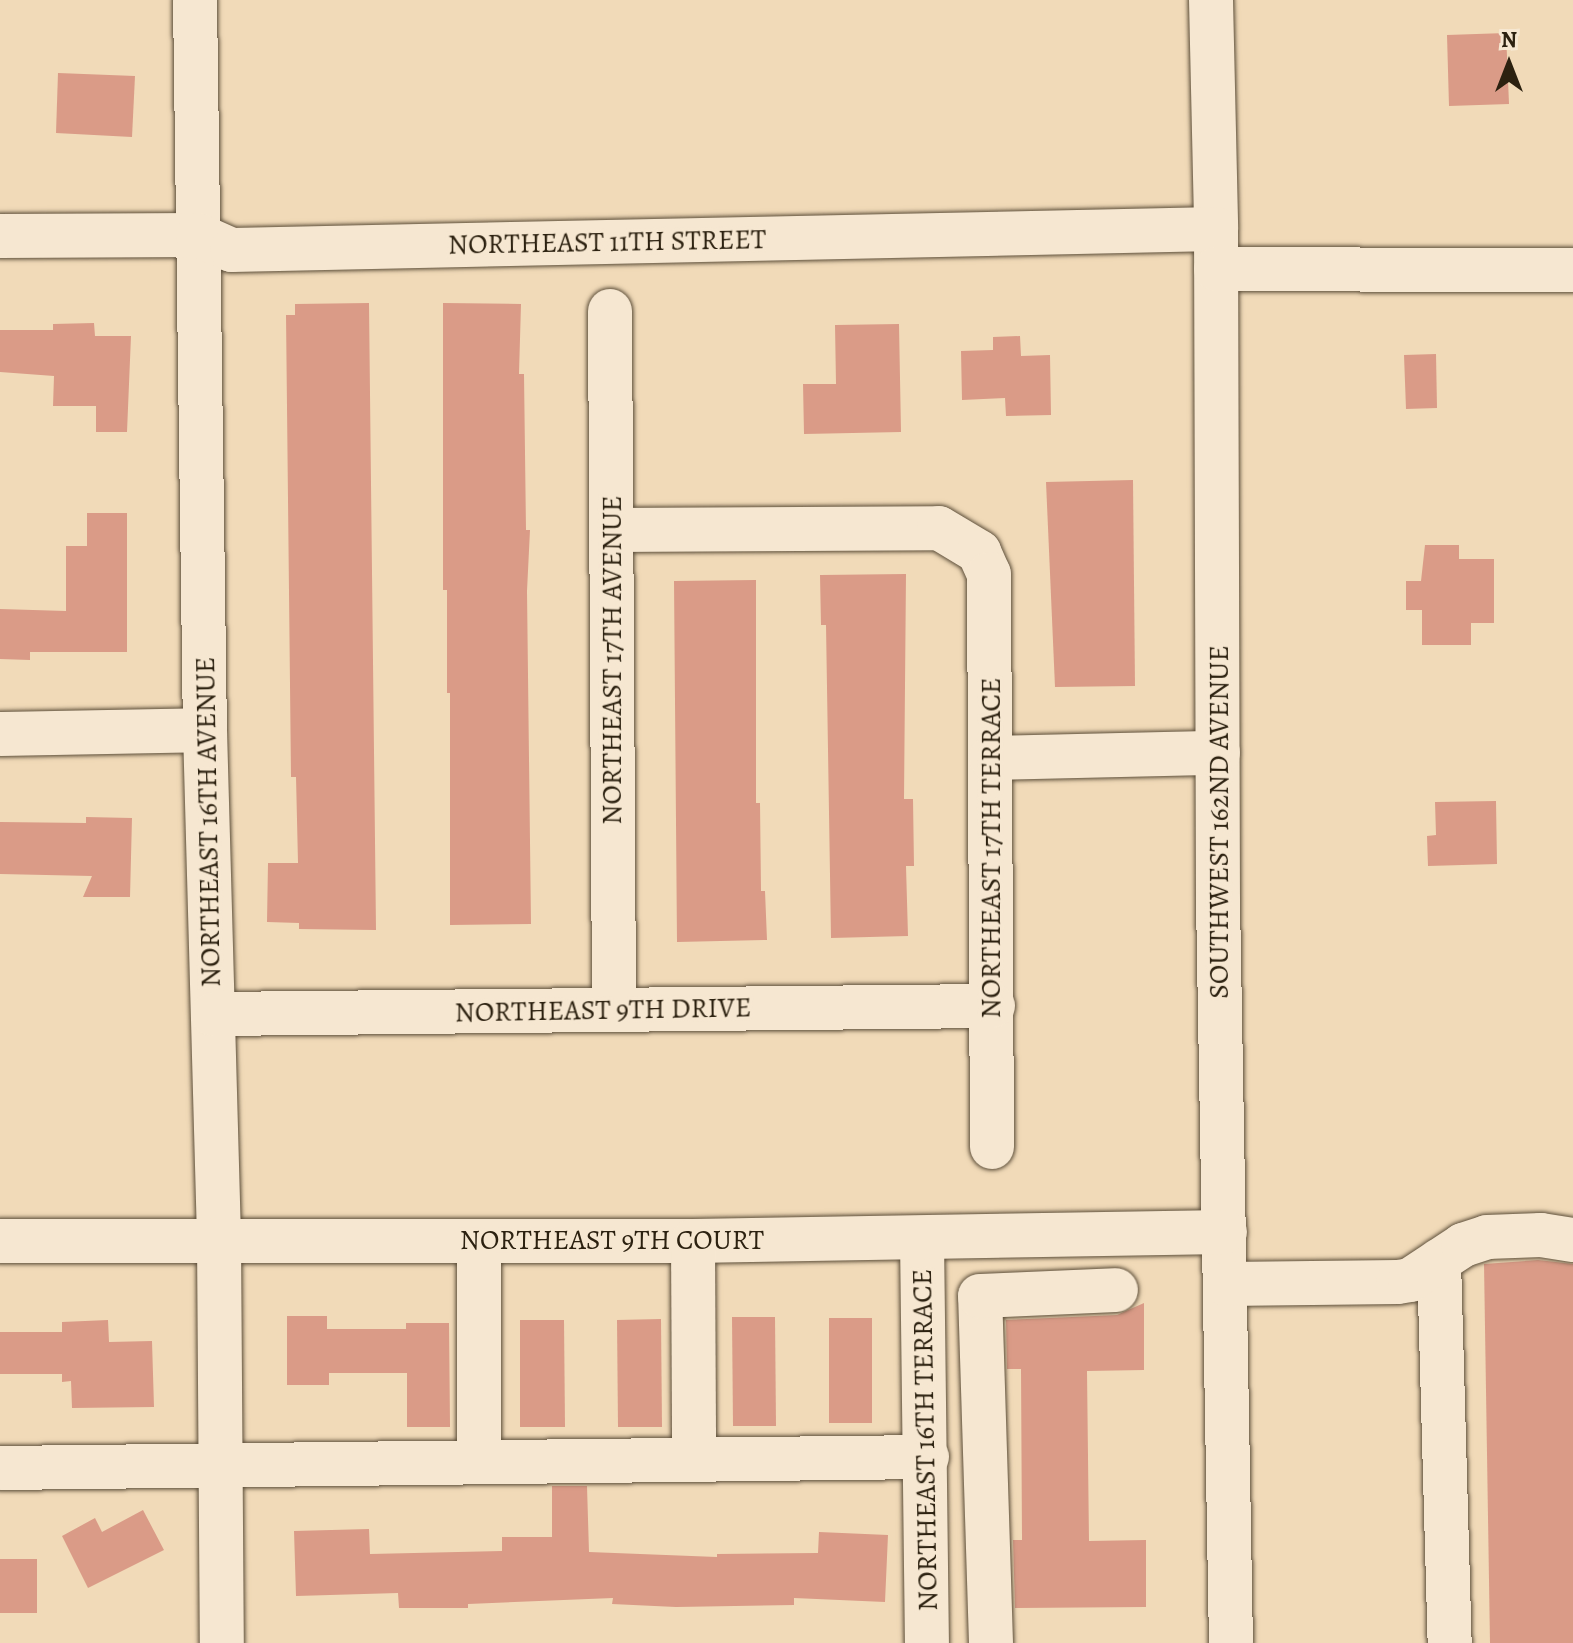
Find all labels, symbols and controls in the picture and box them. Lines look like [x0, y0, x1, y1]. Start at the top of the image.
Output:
north arrow [1469, 24, 1549, 104]
text: N [1501, 25, 1517, 55]
street label: NORTHEAST 11TH STREET [448, 222, 766, 262]
street label: NORTHEAST 17TH AVENUE [595, 495, 629, 825]
street label: SOUTHWEST 162ND AVENUE [1202, 645, 1236, 999]
street label: NORTHEAST 16TH AVENUE [188, 656, 228, 988]
street label: NORTHEAST 17TH TERRACE [974, 677, 1008, 1019]
street label: NORTHEAST 9TH DRIVE [454, 991, 752, 1029]
street label: NORTHEAST 9TH COURT [460, 1223, 764, 1257]
street label: NORTHEAST 16TH TERRACE [905, 1269, 945, 1611]

